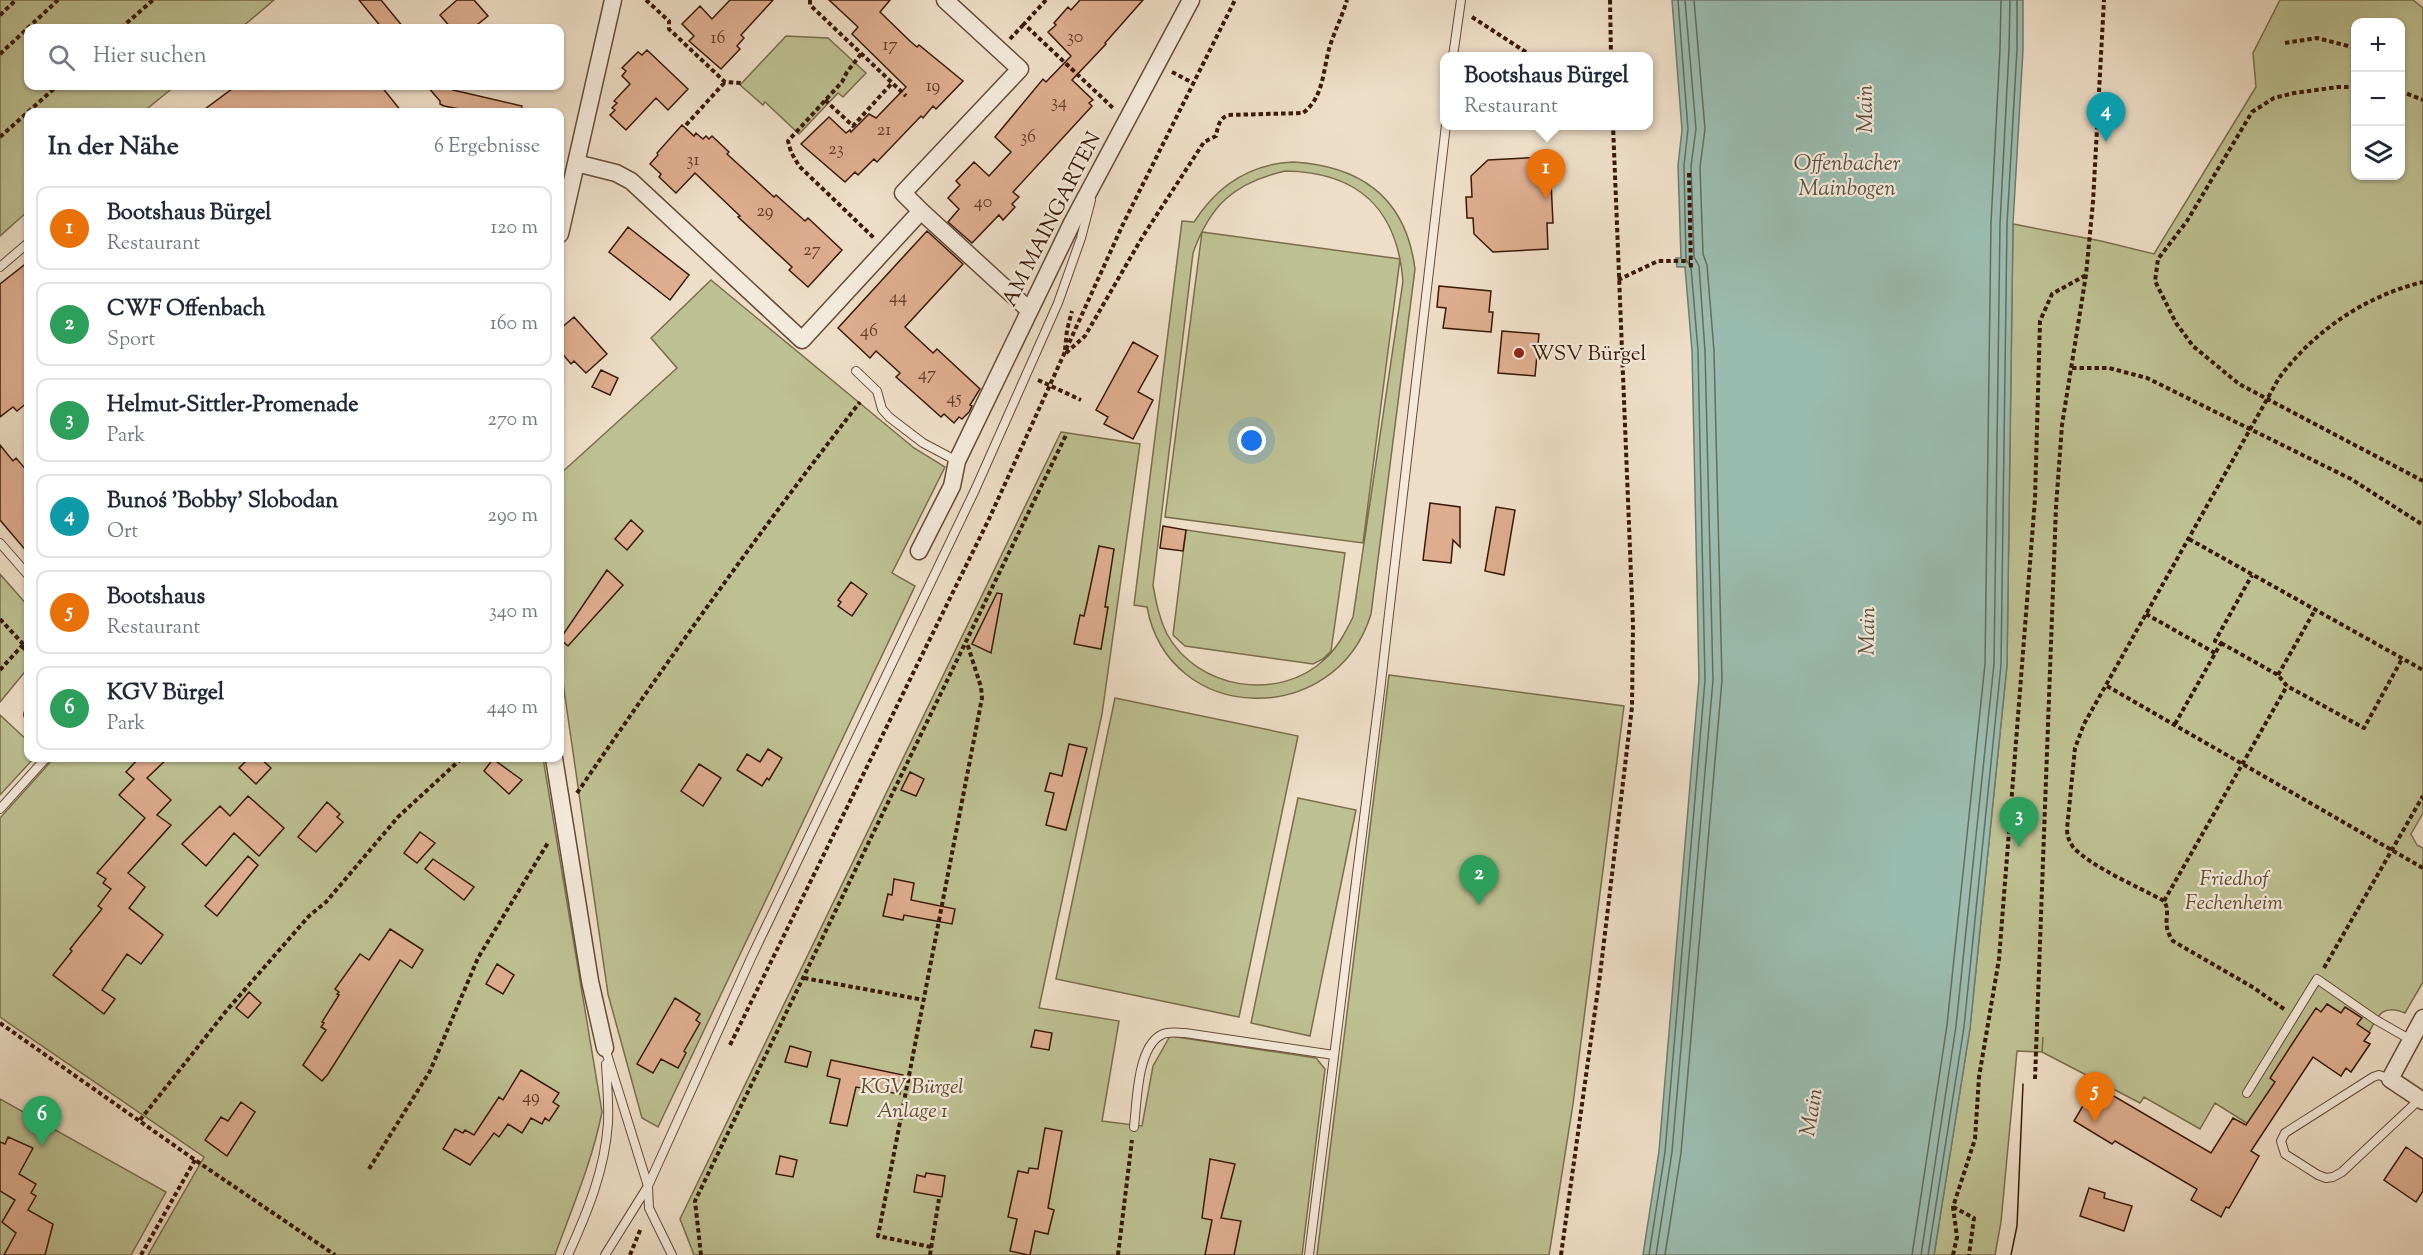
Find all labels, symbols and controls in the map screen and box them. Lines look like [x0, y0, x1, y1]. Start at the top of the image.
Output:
map controls [2351, 18, 2405, 180]
button: + [2351, 18, 2405, 72]
search box [24, 24, 564, 90]
house number: 30 [1067, 25, 1083, 51]
house number: 16 [710, 26, 726, 52]
house number: 17 [882, 33, 898, 59]
icon: search [45, 41, 78, 74]
text: Hier suchen [93, 41, 207, 73]
popup [1440, 52, 1653, 130]
text: Bootshaus Bürgel [1464, 61, 1629, 93]
button: − [2351, 72, 2405, 126]
house number: 19 [926, 74, 941, 100]
water label: Main [1851, 84, 1883, 133]
house number: 34 [1051, 90, 1067, 116]
pin: 4 [2086, 92, 2126, 142]
text: Restaurant [1464, 93, 1558, 122]
house number: 21 [877, 118, 891, 144]
house number: 36 [1020, 125, 1036, 151]
button: layers [2351, 126, 2405, 180]
street label: AM MAINGARTEN [996, 127, 1110, 312]
text: In der Nähe [48, 129, 179, 166]
text: 6 Ergebnisse [434, 133, 540, 162]
house number: 23 [828, 137, 844, 163]
house number: 31 [686, 148, 700, 174]
water label: Offenbacher Mainbogen [1794, 149, 1901, 206]
pin: 1 [1526, 150, 1566, 199]
house number: 40 [974, 190, 992, 216]
text: Bootshaus Bürgel [107, 198, 271, 230]
house number: 29 [756, 199, 774, 225]
text: 1 [66, 214, 73, 243]
text: 120 m [490, 214, 538, 243]
text: Restaurant [107, 230, 200, 259]
house number: 27 [803, 238, 821, 264]
house number: 44 [889, 285, 907, 311]
text: CWF Offenbach [107, 294, 265, 326]
text: 2 [65, 310, 74, 339]
text: 160 m [490, 310, 538, 339]
house number: 46 [860, 319, 878, 345]
text: Sport [107, 326, 155, 355]
place label: WSV Bürgel [1531, 340, 1646, 370]
marker: WSV Bürgel [1512, 346, 1526, 360]
house number: 47 [918, 362, 936, 388]
house number: 45 [946, 386, 962, 412]
text: Helmut-Sittler-Promenade [107, 390, 358, 422]
text: 3 [65, 406, 74, 435]
text: 270 m [488, 406, 538, 435]
text: Park [107, 422, 145, 451]
your location [1237, 426, 1266, 455]
text: Bunoś 'Bobby' Slobodan [107, 486, 338, 518]
text: 4 [64, 502, 75, 531]
text: 290 m [488, 502, 538, 531]
text: Ort [107, 518, 138, 547]
text: Bootshaus [107, 582, 205, 614]
text: 5 [66, 598, 73, 627]
text: 340 m [489, 598, 538, 627]
water label: Main [1853, 606, 1885, 656]
text: Restaurant [107, 614, 200, 643]
text: KGV Bürgel [107, 678, 224, 710]
text: 6 [65, 694, 74, 723]
text: 440 m [487, 694, 538, 723]
text: Park [107, 710, 145, 739]
pin: 3 [2000, 798, 2038, 847]
pin: 2 [1460, 856, 1498, 905]
park label: Friedhof Fechenheim [2185, 865, 2283, 919]
pin: 5 [2076, 1072, 2114, 1122]
park label: KGV Bürgel Anlage 1 [860, 1073, 964, 1127]
house number: 49 [522, 1085, 540, 1111]
water label: Main [1793, 1085, 1833, 1139]
pin: 6 [22, 1096, 62, 1146]

